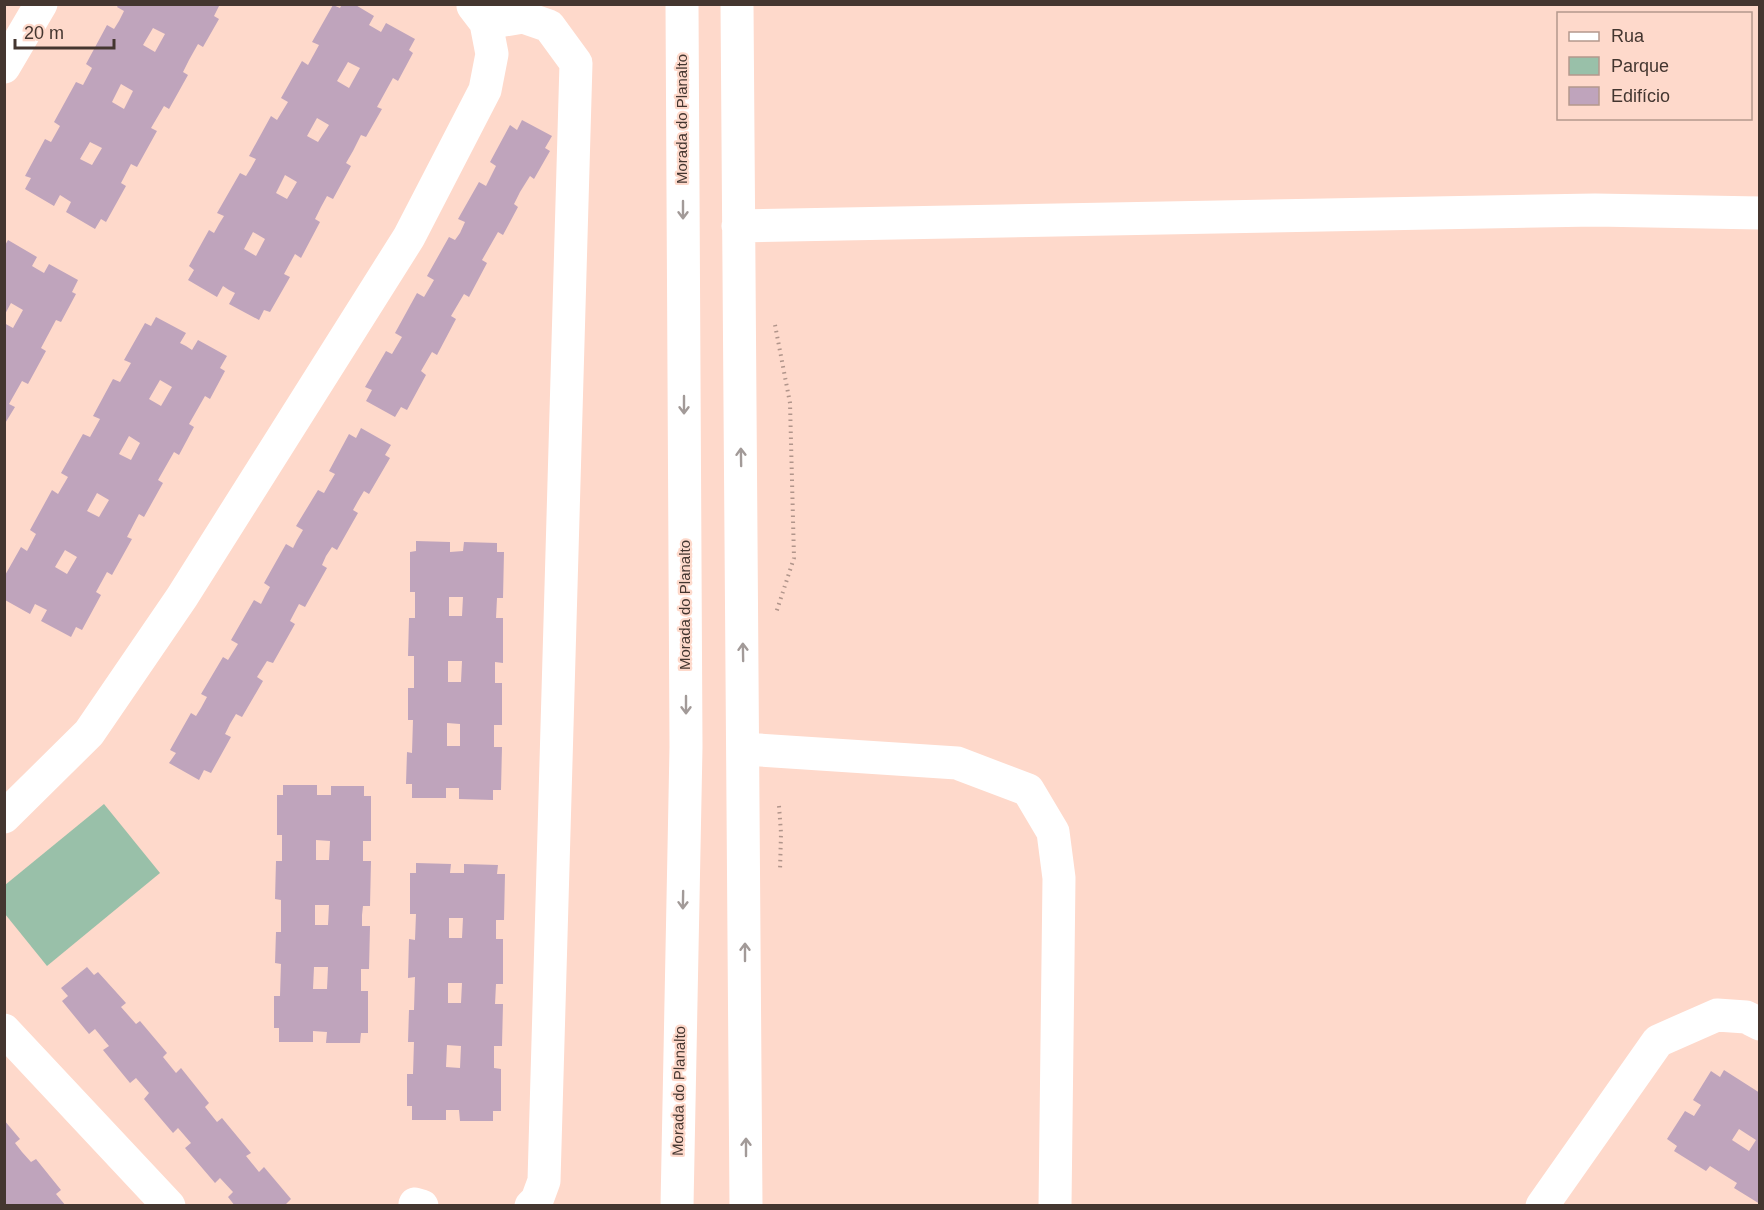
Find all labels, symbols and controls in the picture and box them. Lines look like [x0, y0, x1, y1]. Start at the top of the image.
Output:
scale bar [15, 12, 114, 50]
legend [1557, 12, 1752, 120]
text: 20 m [24, 23, 64, 43]
text: Rua [1611, 26, 1645, 46]
street label: Morada do Planalto [673, 54, 690, 184]
text: Parque [1611, 56, 1669, 76]
text: Edifício [1611, 86, 1670, 106]
one-way arrow [677, 199, 689, 219]
one-way arrow [678, 394, 690, 414]
one-way arrow [735, 448, 747, 468]
street label: Morada do Planalto [676, 540, 693, 670]
one-way arrow [737, 643, 749, 663]
one-way arrow [680, 694, 692, 714]
one-way arrow [677, 889, 689, 909]
one-way arrow [739, 943, 751, 963]
street label: Morada do Planalto [669, 1026, 688, 1156]
one-way arrow [740, 1138, 752, 1158]

